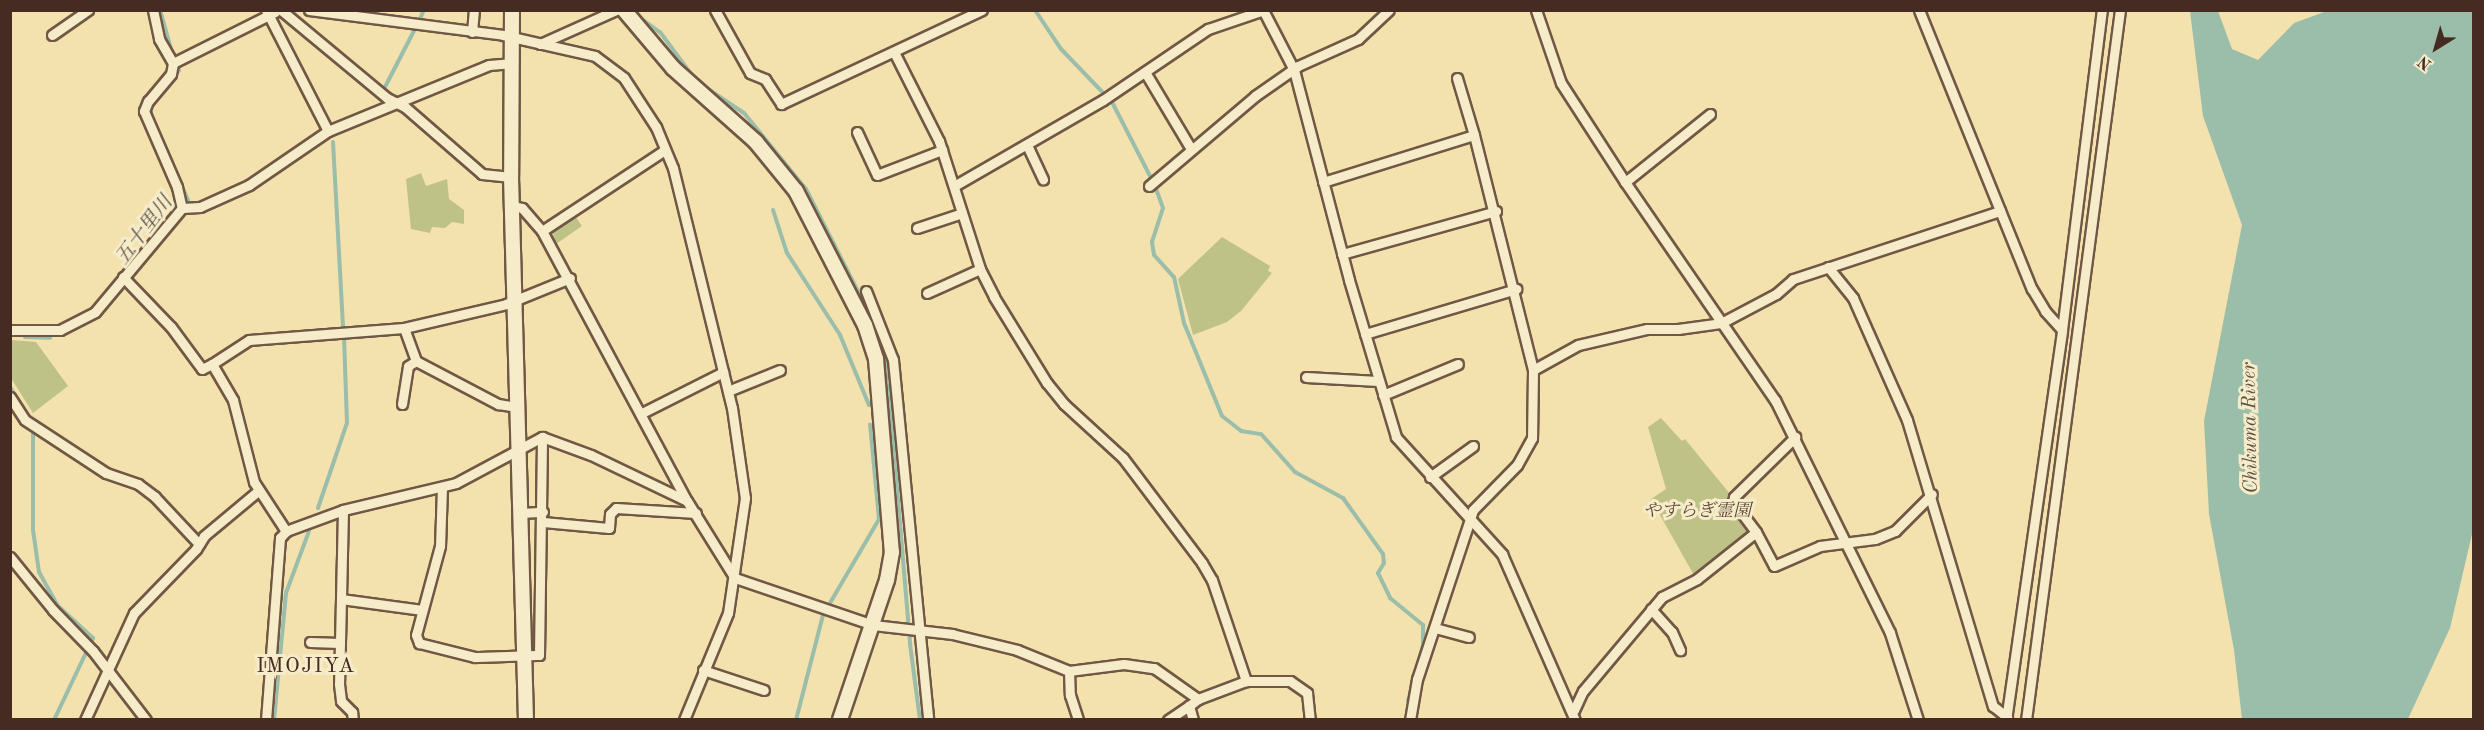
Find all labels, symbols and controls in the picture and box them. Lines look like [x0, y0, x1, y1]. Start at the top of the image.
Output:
north arrow [2406, 18, 2466, 78]
text: N [2415, 52, 2435, 72]
water label: 五十里川 [111, 192, 179, 270]
water label: Chikuma River [2238, 362, 2264, 494]
park label: やすらぎ霊園 [1643, 500, 1751, 522]
district label: IMOJIYA [256, 654, 356, 680]

